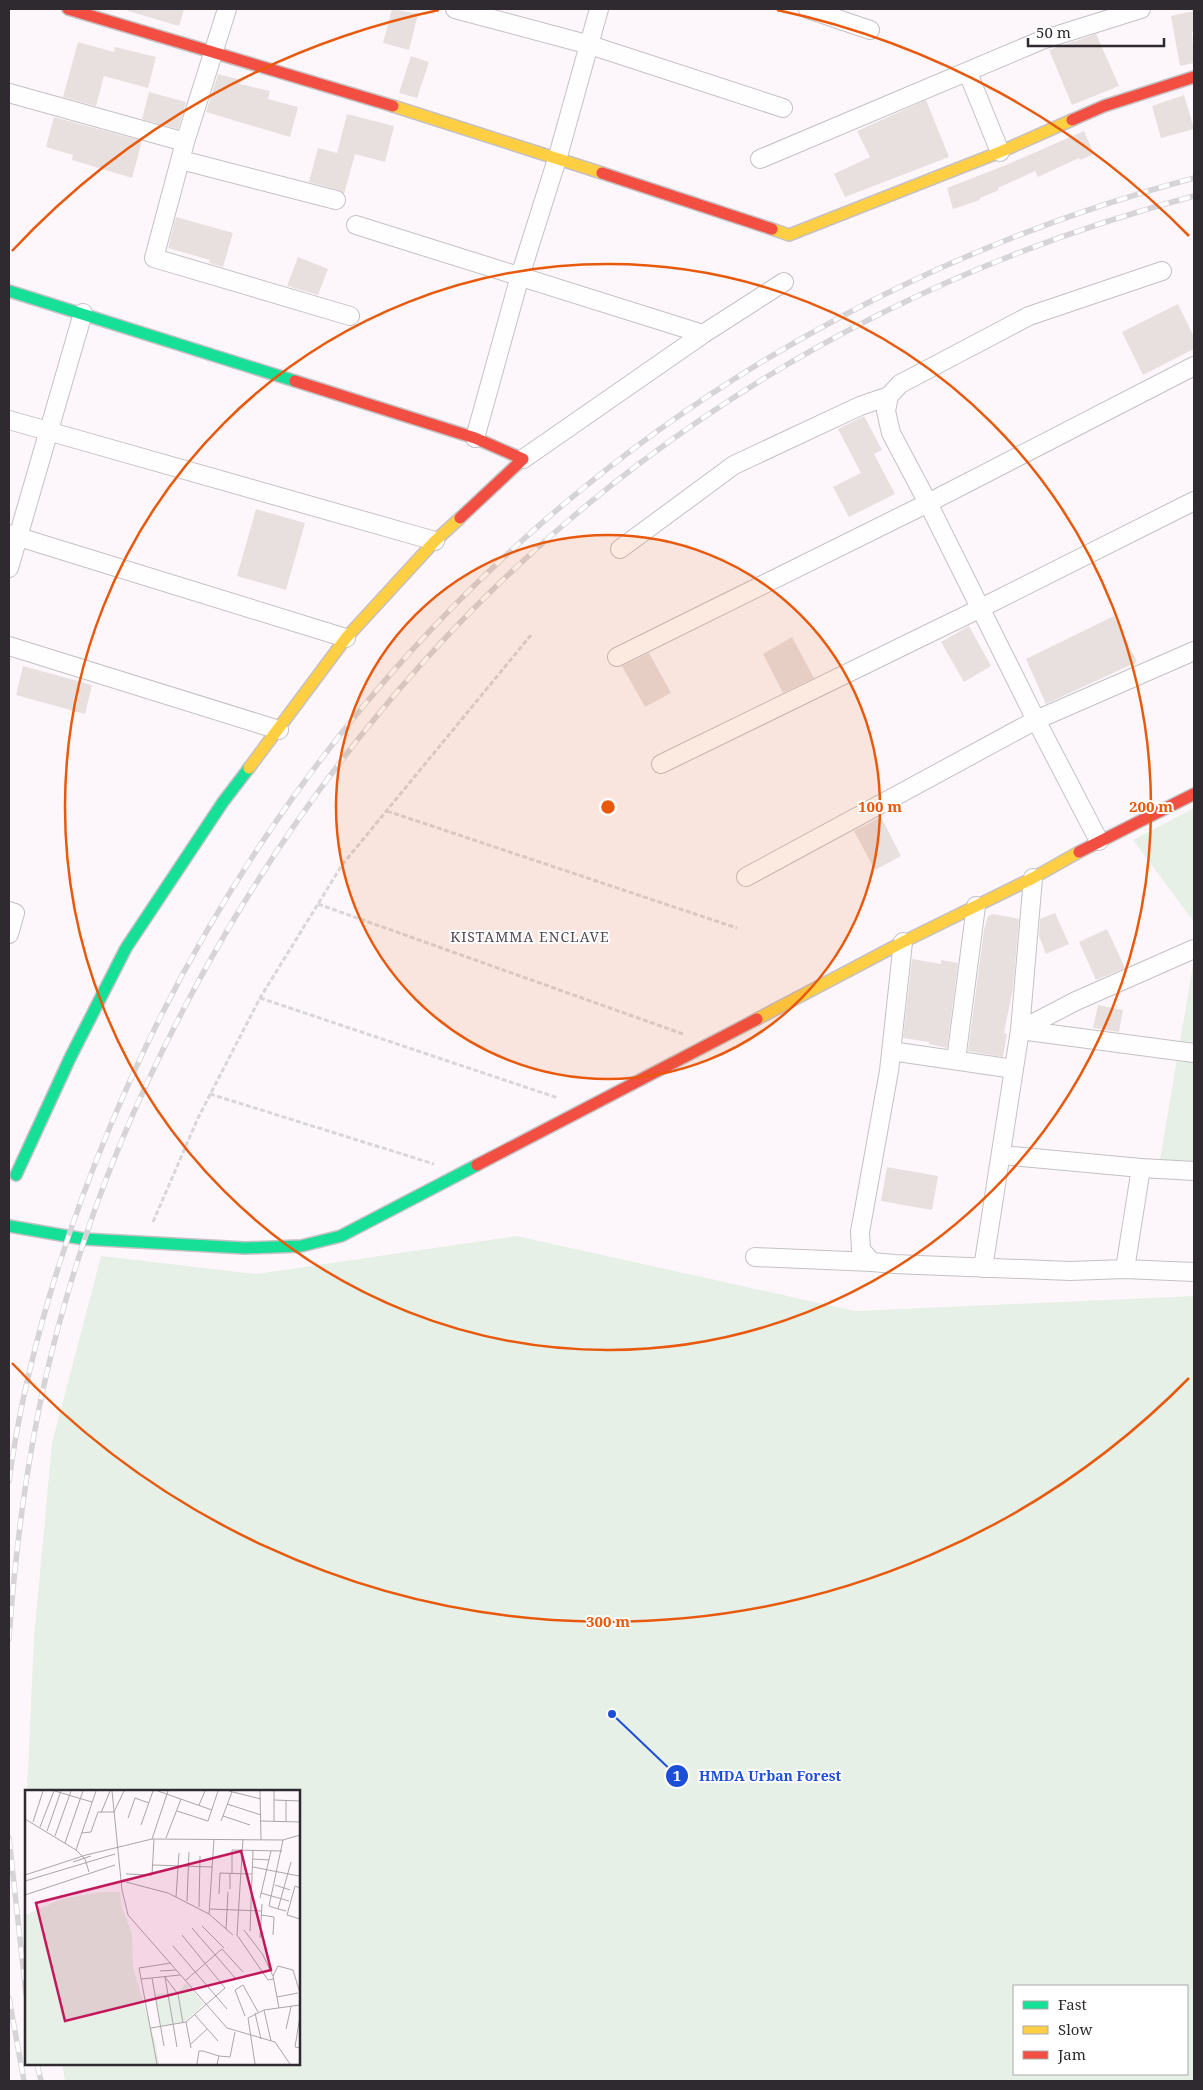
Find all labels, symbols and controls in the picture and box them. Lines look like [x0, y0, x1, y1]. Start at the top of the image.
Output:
scale bar [1028, 15, 1164, 47]
text: 50 m [1036, 22, 1071, 42]
text: 100 m [858, 796, 902, 816]
text: 200 m [1129, 796, 1173, 816]
centre of rings [599, 798, 617, 816]
district label: KISTAMMA ENCLAVE [450, 927, 610, 946]
text: 300 m [586, 1611, 630, 1631]
callout: HMDA Urban Forest [664, 1761, 851, 1790]
text: 1 [673, 1765, 681, 1785]
text: HMDA Urban Forest [699, 1766, 841, 1785]
inset map [25, 1790, 300, 2065]
legend [1013, 1985, 1188, 2075]
text: Fast [1058, 1994, 1087, 2014]
text: Slow [1058, 2019, 1092, 2039]
text: Jam [1057, 2044, 1086, 2064]

